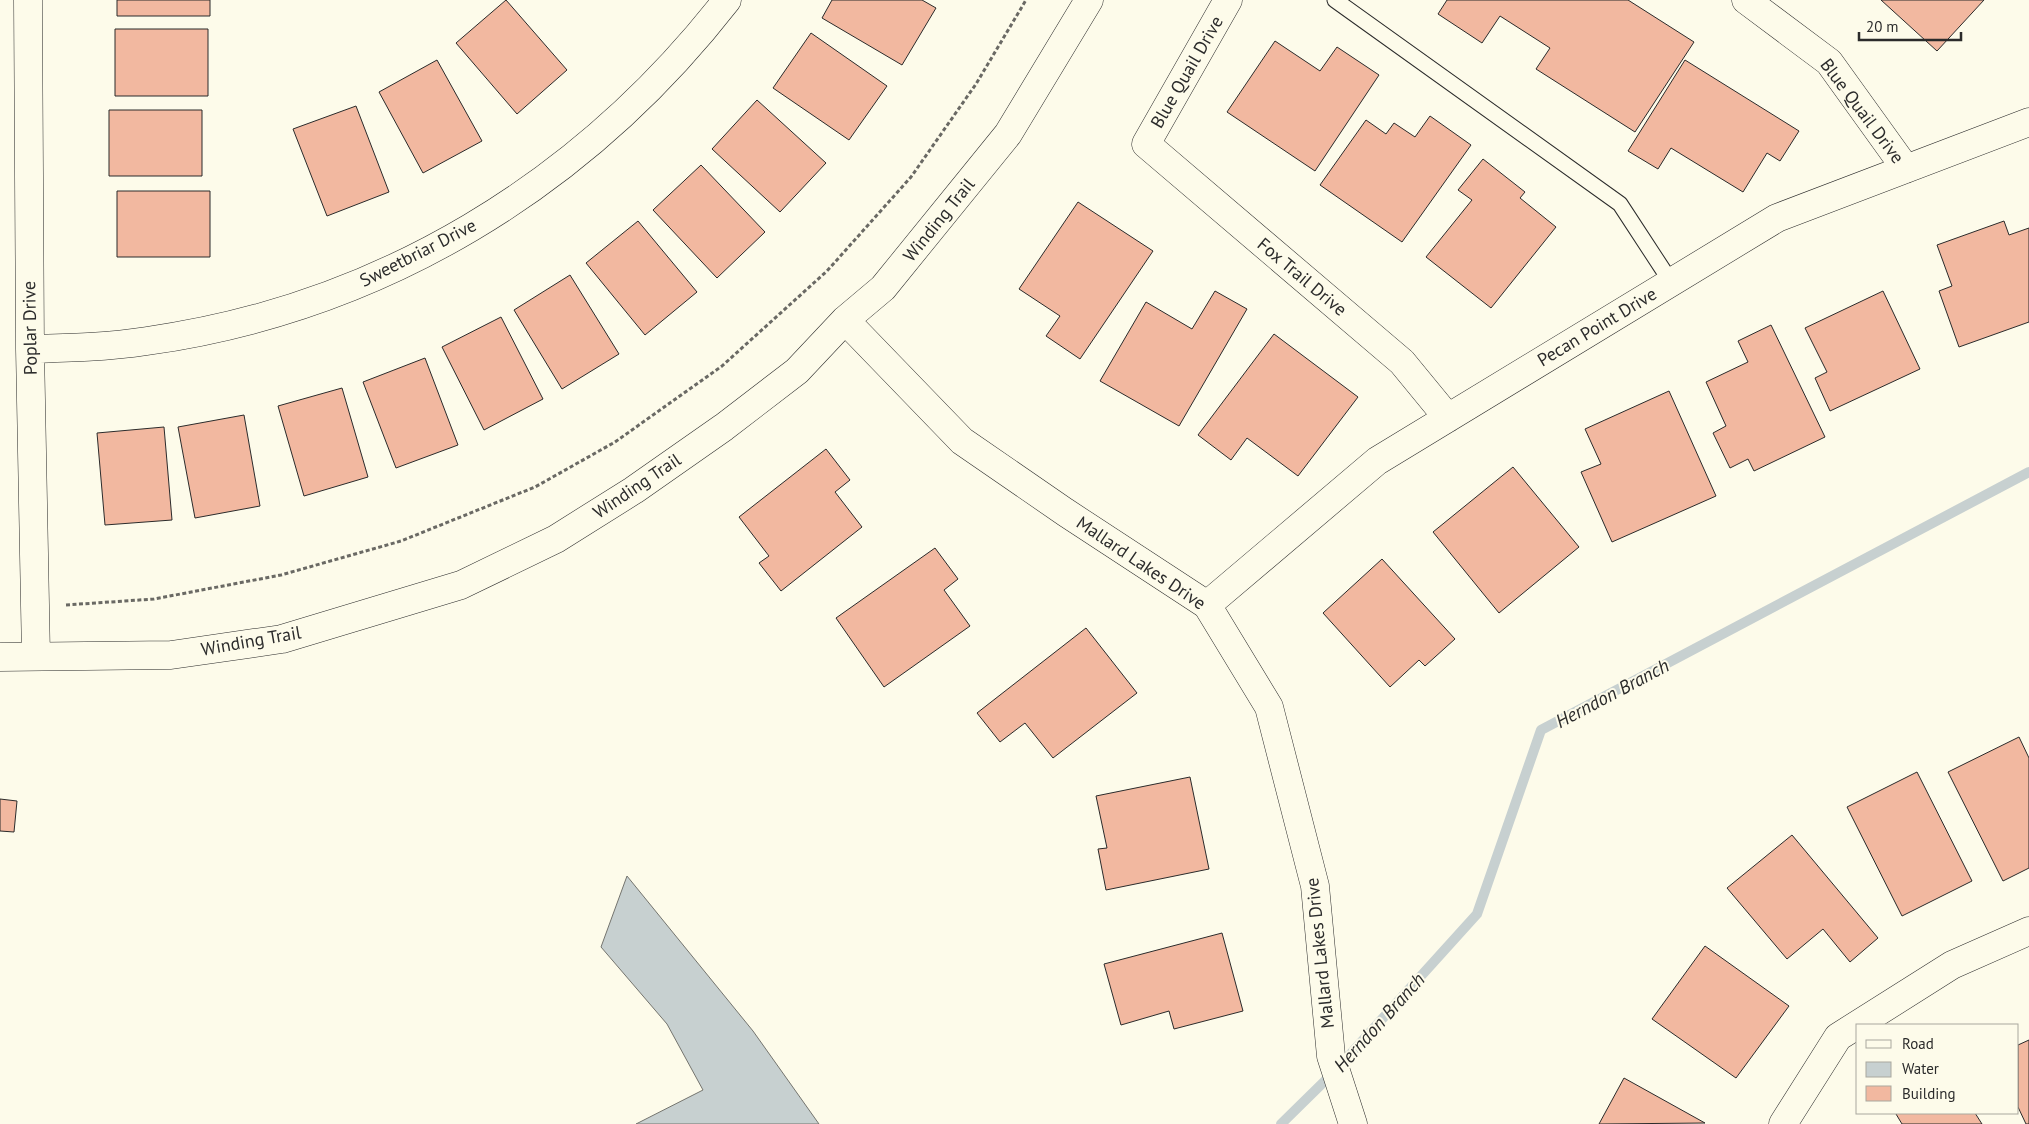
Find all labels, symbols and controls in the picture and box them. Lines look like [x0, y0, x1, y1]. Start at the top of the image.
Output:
scale bar [1859, 10, 1962, 42]
street label: Blue Quail Drive [1145, 12, 1228, 132]
text: 20 m [1866, 17, 1899, 36]
street label: Blue Quail Drive [1815, 54, 1909, 168]
street label: Winding Trail [898, 173, 980, 266]
street label: Sweetbriar Drive [356, 213, 480, 292]
street label: Fox Trail Drive [1253, 232, 1352, 321]
street label: Poplar Drive [17, 281, 42, 375]
street label: Pecan Point Drive [1533, 282, 1661, 371]
street label: Winding Trail [588, 447, 686, 523]
street label: Mallard Lakes Drive [1072, 511, 1210, 614]
street label: Winding Trail [199, 620, 303, 661]
water label: Herndon Branch [1551, 653, 1673, 733]
street label: Mallard Lakes Drive [1300, 877, 1339, 1030]
water label: Herndon Branch [1328, 967, 1430, 1077]
legend [1856, 1024, 2019, 1114]
text: Road [1902, 1034, 1934, 1053]
text: Water [1902, 1059, 1939, 1078]
text: Building [1902, 1084, 1956, 1103]

